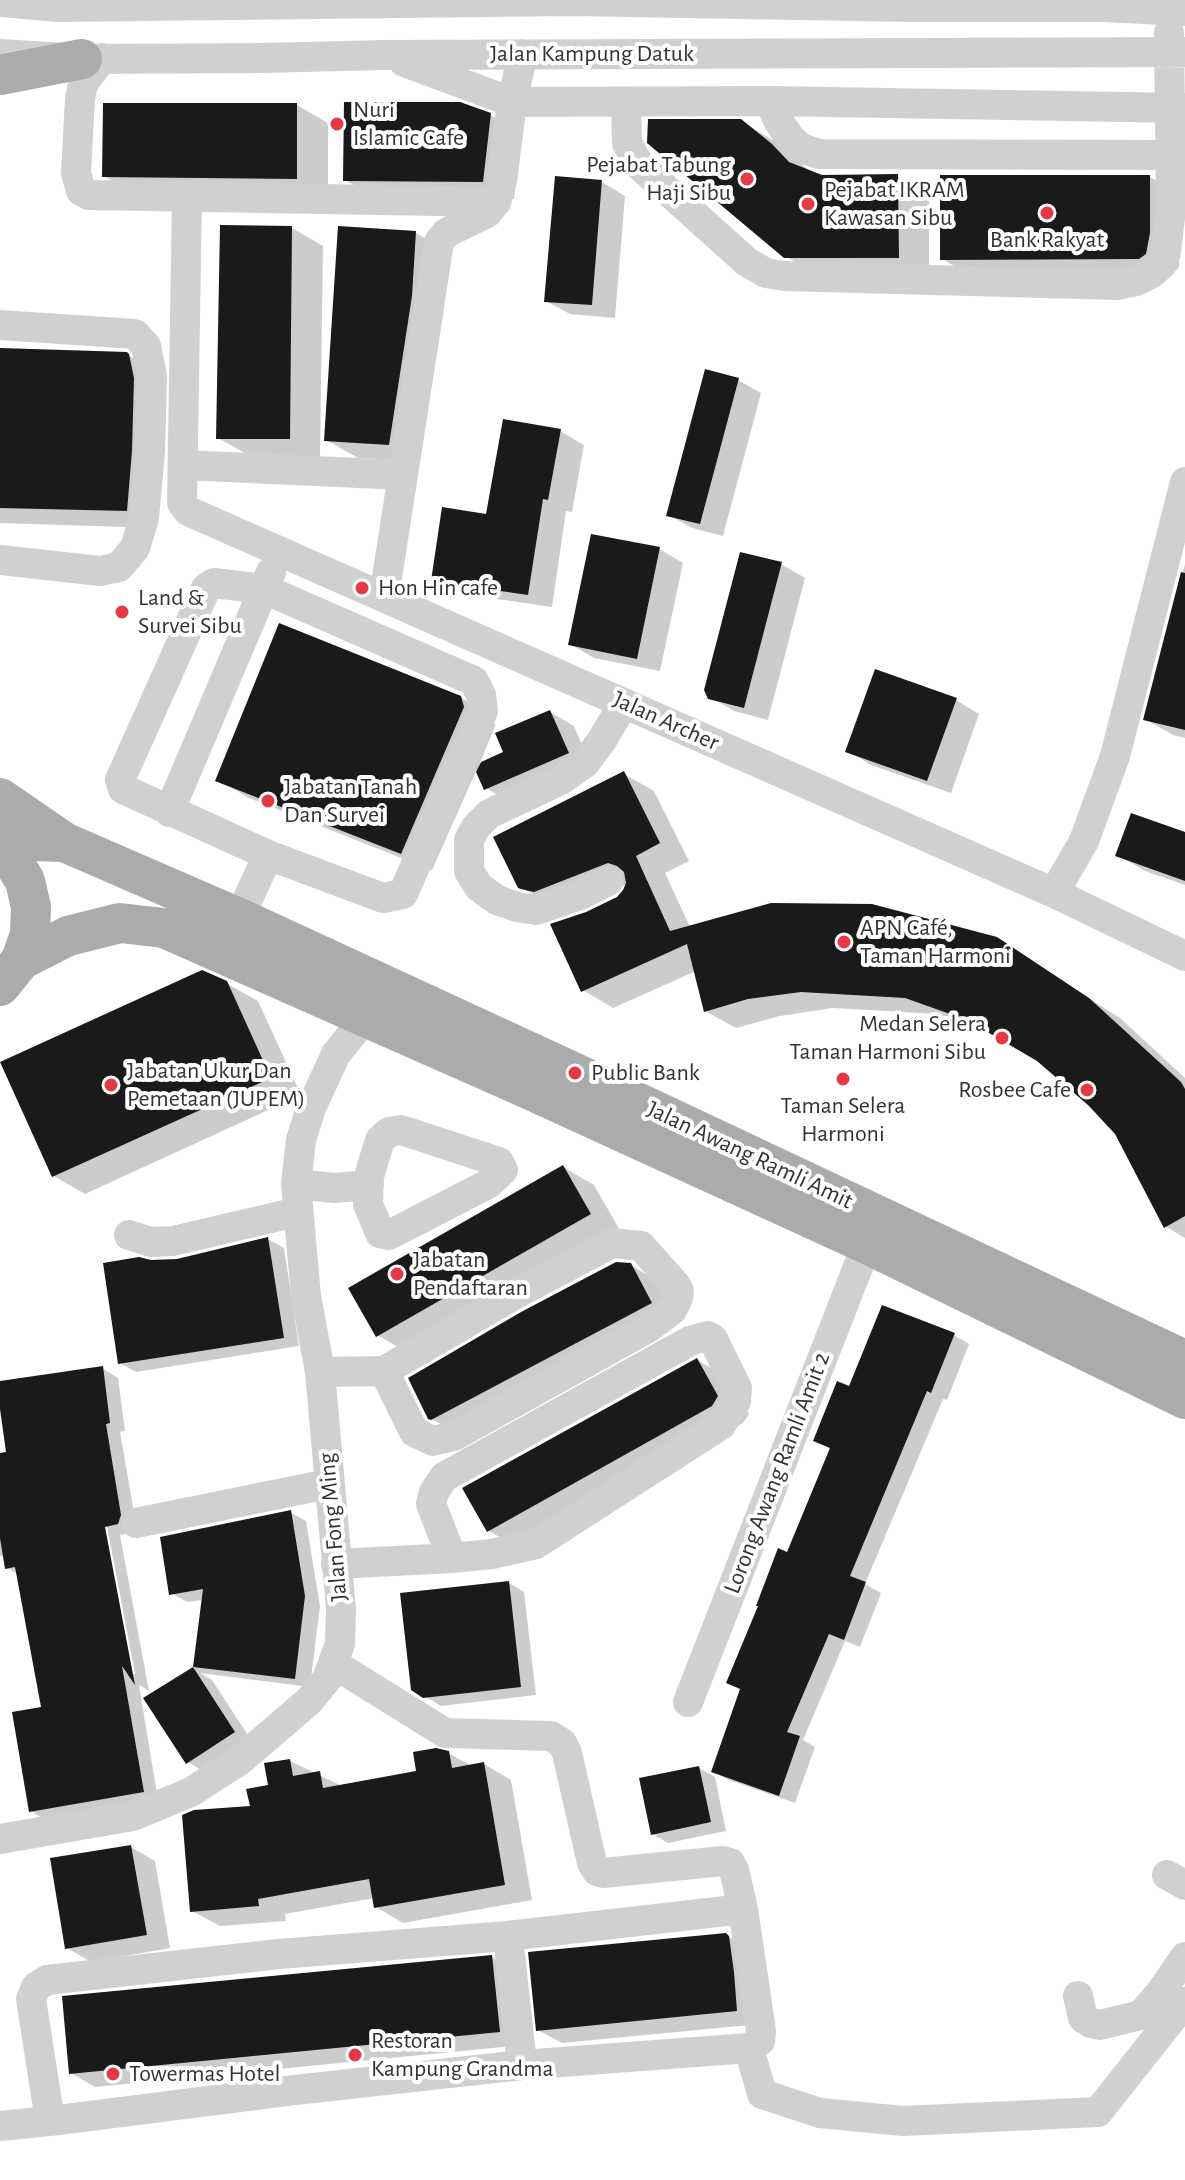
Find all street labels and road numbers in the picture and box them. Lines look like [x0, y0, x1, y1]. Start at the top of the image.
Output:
street label: Jalan Kampung Datuk [490, 40, 694, 68]
street label: Jalan Archer [608, 685, 724, 757]
street label: Jalan Awang Ramli Amit [642, 1095, 858, 1215]
street label: Lorong Awang Ramli Amit 2 [718, 1348, 836, 1598]
street label: Jalan Fong Ming [312, 1451, 354, 1603]

